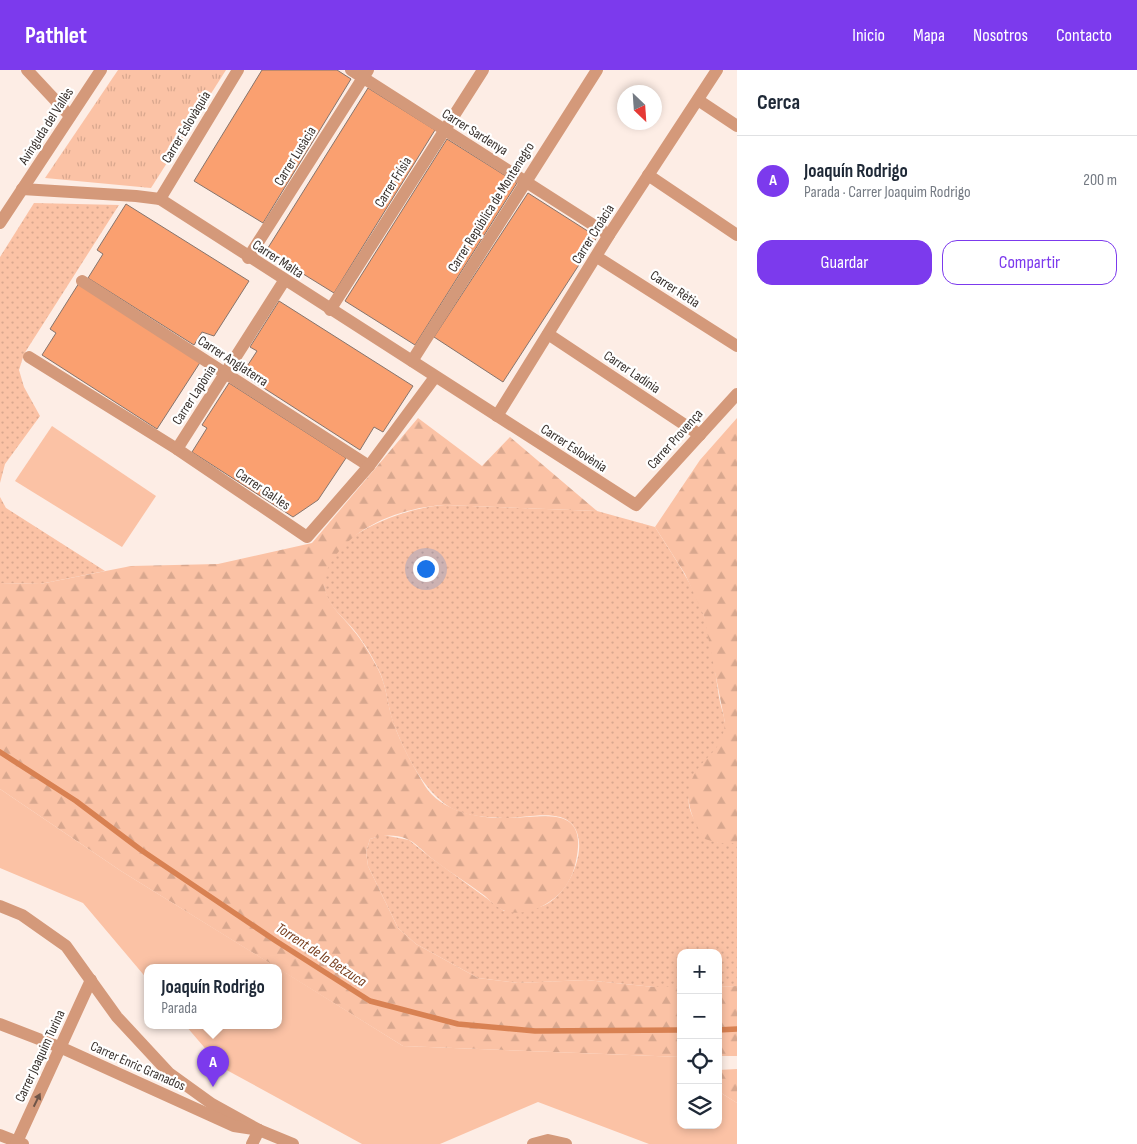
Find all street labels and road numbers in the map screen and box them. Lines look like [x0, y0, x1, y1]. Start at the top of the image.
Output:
street label: Avinguda del Vallès [14, 84, 77, 168]
street label: Carrer Eslovàquia [158, 88, 214, 166]
street label: Carrer Sardenya [439, 105, 511, 159]
street label: Carrer Lusàcia [270, 123, 320, 189]
street label: Carrer República de Montenegro [444, 139, 538, 275]
street label: Carrer Frísia [371, 154, 415, 210]
street label: Carrer Croàcia [568, 201, 618, 267]
street label: Carrer Malta [249, 236, 307, 282]
street label: Carrer Rètia [647, 267, 703, 311]
street label: Carrer Anglaterra [195, 332, 271, 390]
street label: Carrer Ladínia [600, 347, 664, 397]
street label: Carrer Lapònia [168, 362, 220, 428]
street label: Carrer Provença [644, 406, 706, 472]
street label: Carrer Eslovènia [538, 420, 610, 476]
street label: Carrer Gal·les [232, 464, 294, 514]
street label: Carrer Joaquim Turina [11, 1007, 69, 1105]
street label: Carrer Enric Granados [88, 1037, 188, 1095]

